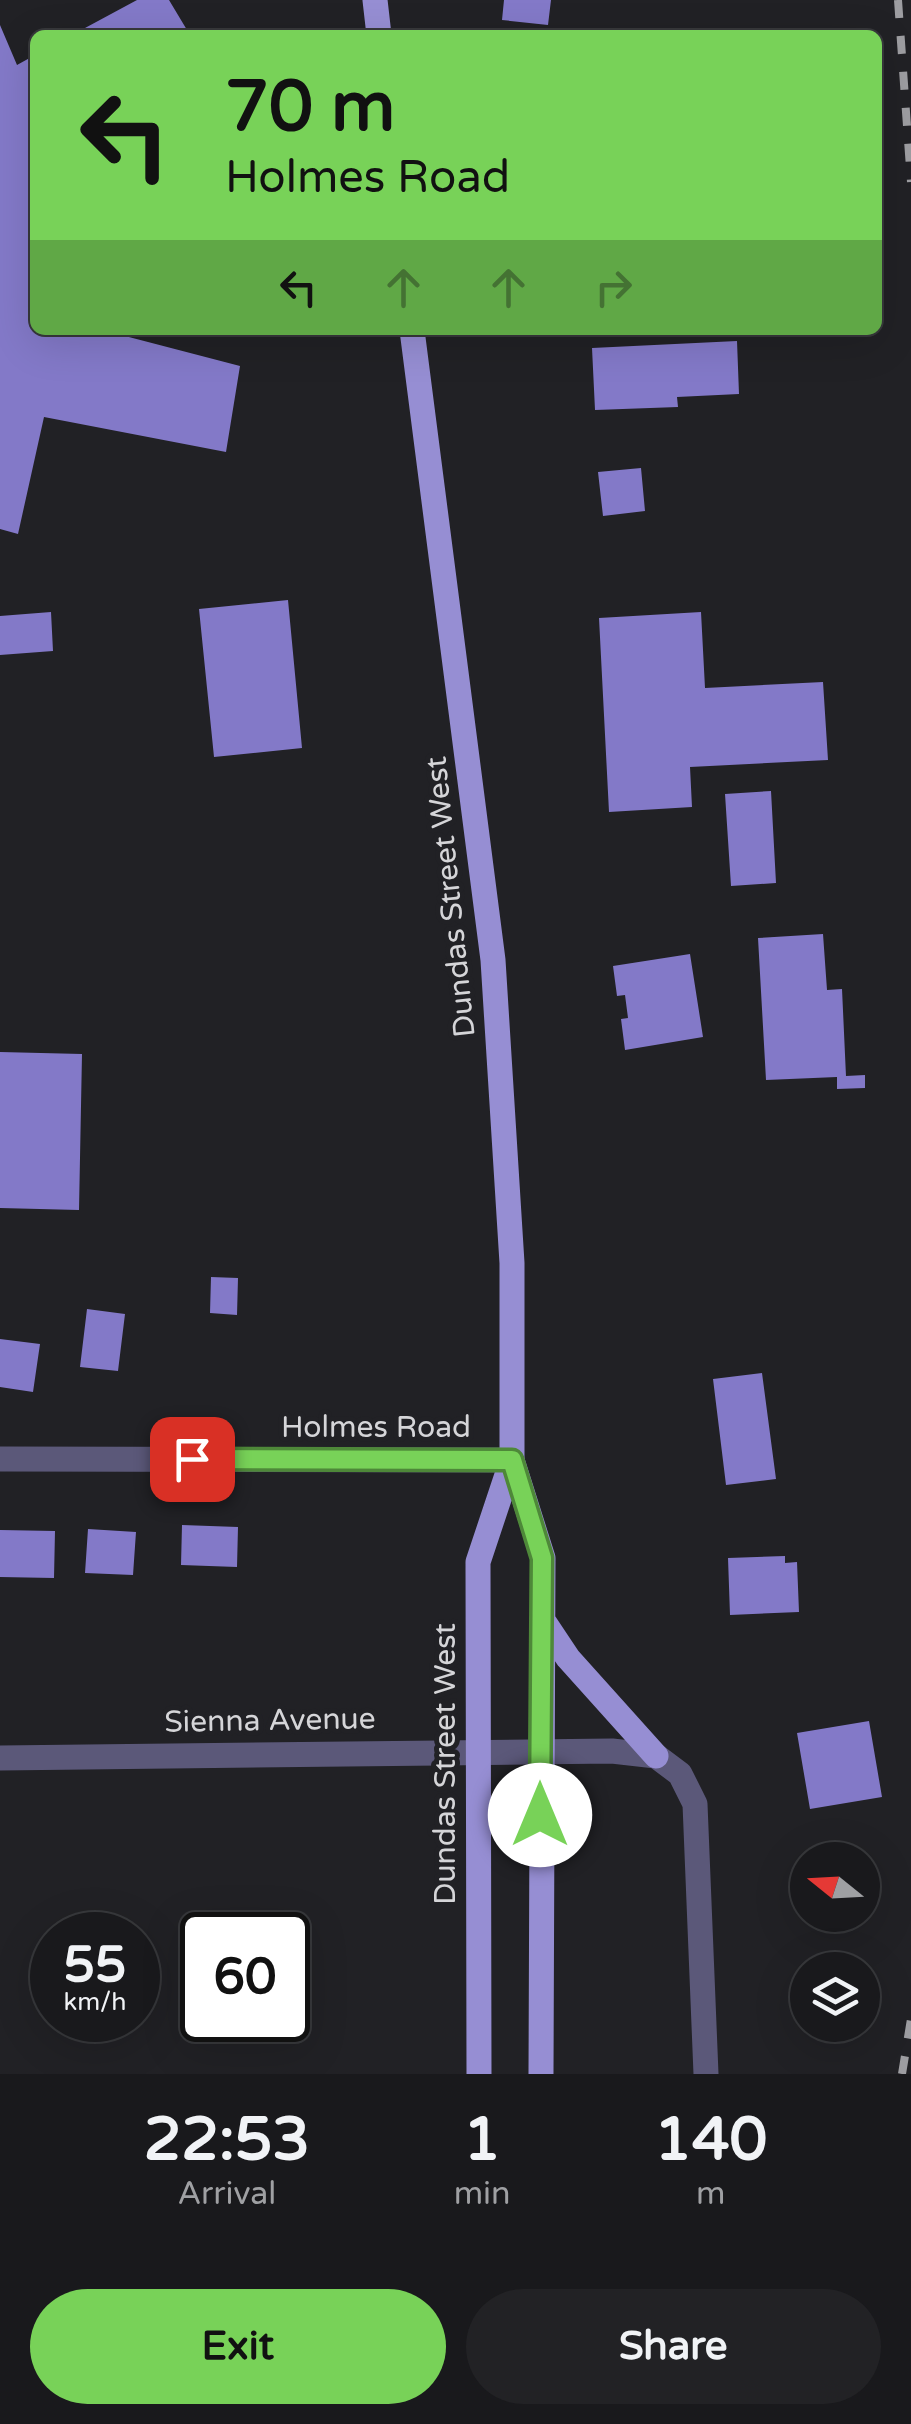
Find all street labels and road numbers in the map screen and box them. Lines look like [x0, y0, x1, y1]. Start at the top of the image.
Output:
street label: Dundas Street West [417, 755, 484, 1039]
street label: Holmes Road [281, 1409, 471, 1446]
street label: Dundas Street West [427, 1623, 464, 1905]
street label: Sienna Avenue [164, 1700, 376, 1741]

